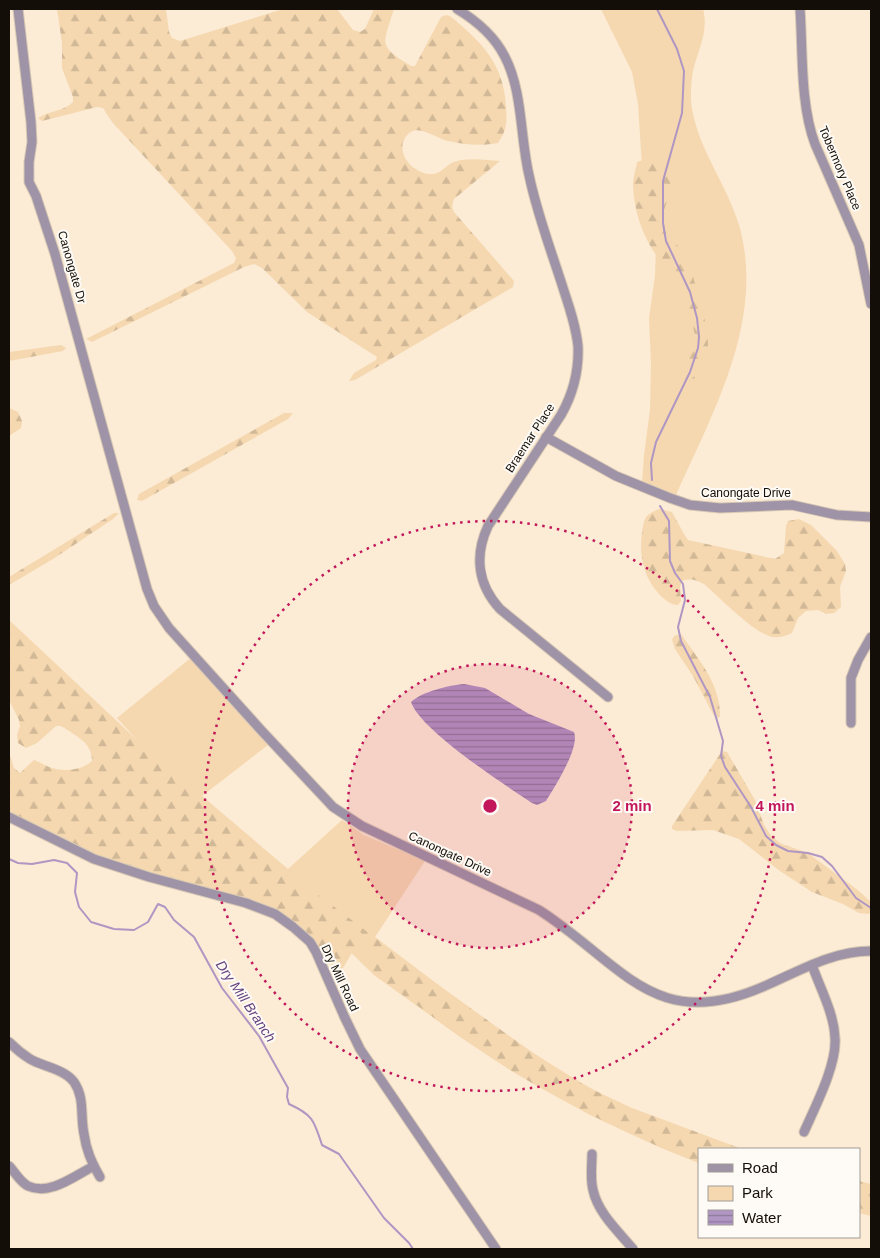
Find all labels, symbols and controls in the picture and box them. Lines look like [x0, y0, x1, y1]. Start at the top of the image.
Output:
street label: Tobermory Place [816, 124, 864, 212]
street label: Canongate Dr [55, 229, 89, 305]
street label: Braemar Place [503, 401, 558, 475]
street label: Canongate Drive [701, 486, 791, 500]
centre of rings [481, 797, 499, 815]
text: 2 min [612, 797, 652, 814]
text: 4 min [755, 797, 795, 814]
street label: Canongate Drive [406, 829, 494, 880]
street label: Dry Mill Road [318, 942, 362, 1014]
water label: Dry Mill Branch [213, 957, 279, 1045]
legend [698, 1148, 860, 1238]
text: Road [742, 1159, 778, 1176]
text: Park [742, 1184, 773, 1201]
text: Water [742, 1209, 781, 1226]

